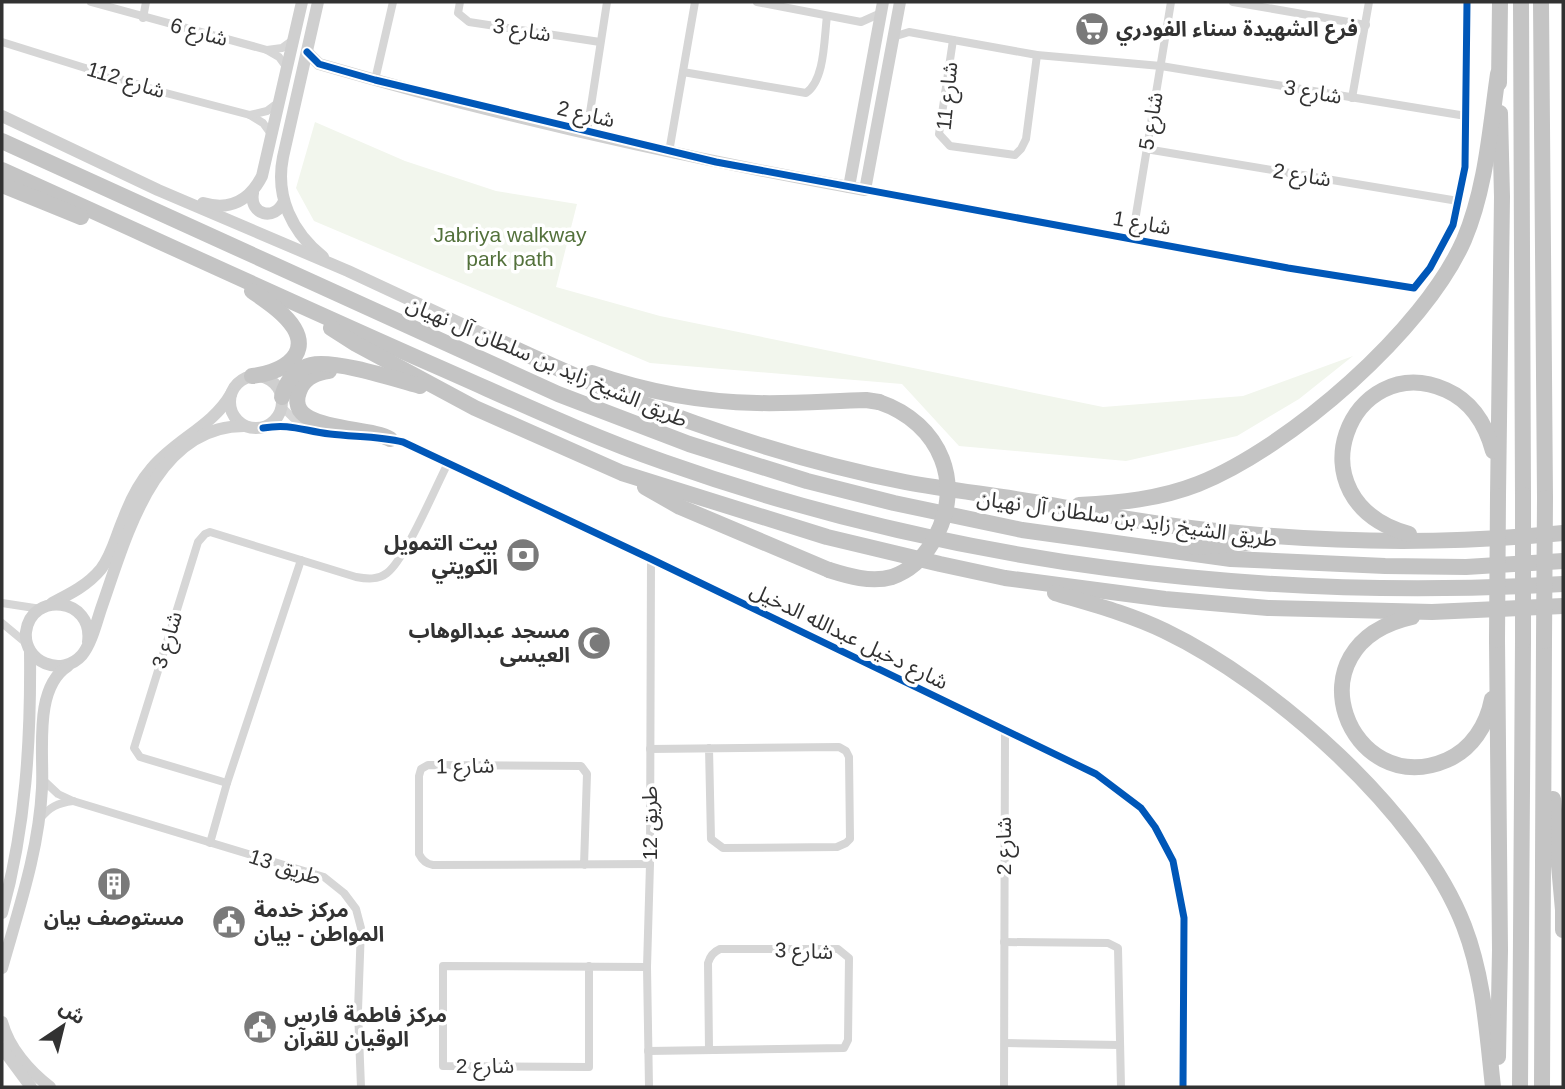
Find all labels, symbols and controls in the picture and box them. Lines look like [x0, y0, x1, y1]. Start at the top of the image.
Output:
supermarket icon: فرع الشهيدة سناء الفودري [1073, 10, 1111, 48]
street label: شارع 6 [167, 13, 230, 54]
street label: شارع 3 [491, 14, 553, 49]
place label: فرع الشهيدة سناء الفودري [1116, 17, 1358, 46]
street label: شارع 112 [83, 57, 168, 106]
street label: شارع 11 [931, 61, 966, 132]
street label: شارع 3 [1282, 75, 1344, 112]
street label: شارع 5 [1134, 90, 1171, 152]
street label: شارع 2 [554, 96, 617, 135]
street label: شارع 2 [1271, 159, 1333, 194]
street label: شارع 1 [1111, 206, 1173, 243]
park label: Jabriya walkway park path [434, 223, 587, 270]
street label: طريق الشيخ زايد بن سلطان آل نهيان [402, 292, 691, 435]
street label: طريق الشيخ زايد بن سلطان آل نهيان [975, 486, 1279, 555]
place label: بيت التمويل الكويتي [384, 531, 498, 584]
bank icon: بيت التمويل الكويتي [504, 536, 542, 574]
street label: شارع دخيل عبدالله الدخيل [745, 578, 952, 697]
street label: شارع 3 [147, 609, 190, 672]
place label: مسجد عبدالوهاب العيسى [408, 619, 570, 667]
mosque icon: مسجد عبدالوهاب العيسى [575, 624, 613, 662]
street label: شارع 1 [436, 753, 494, 782]
street label: طريق 12 [638, 786, 663, 860]
street label: شارع 2 [992, 817, 1019, 875]
street label: طريق 13 [246, 844, 324, 891]
building icon: مستوصف بيان [95, 865, 133, 903]
place label: مركز خدمة المواطن - بيان [254, 898, 384, 946]
public building icon: مركز خدمة المواطن - بيان [210, 903, 248, 941]
place label: مستوصف بيان [44, 906, 184, 930]
street label: شارع 3 [774, 938, 834, 967]
north arrow [28, 991, 98, 1061]
text: ش [56, 996, 89, 1029]
place label: مركز فاطمة فارس الوقيان للقرآن [284, 1003, 447, 1051]
public building icon: مركز فاطمة فارس الوقيان للقرآن [241, 1008, 279, 1046]
street label: شارع 2 [456, 1054, 514, 1081]

